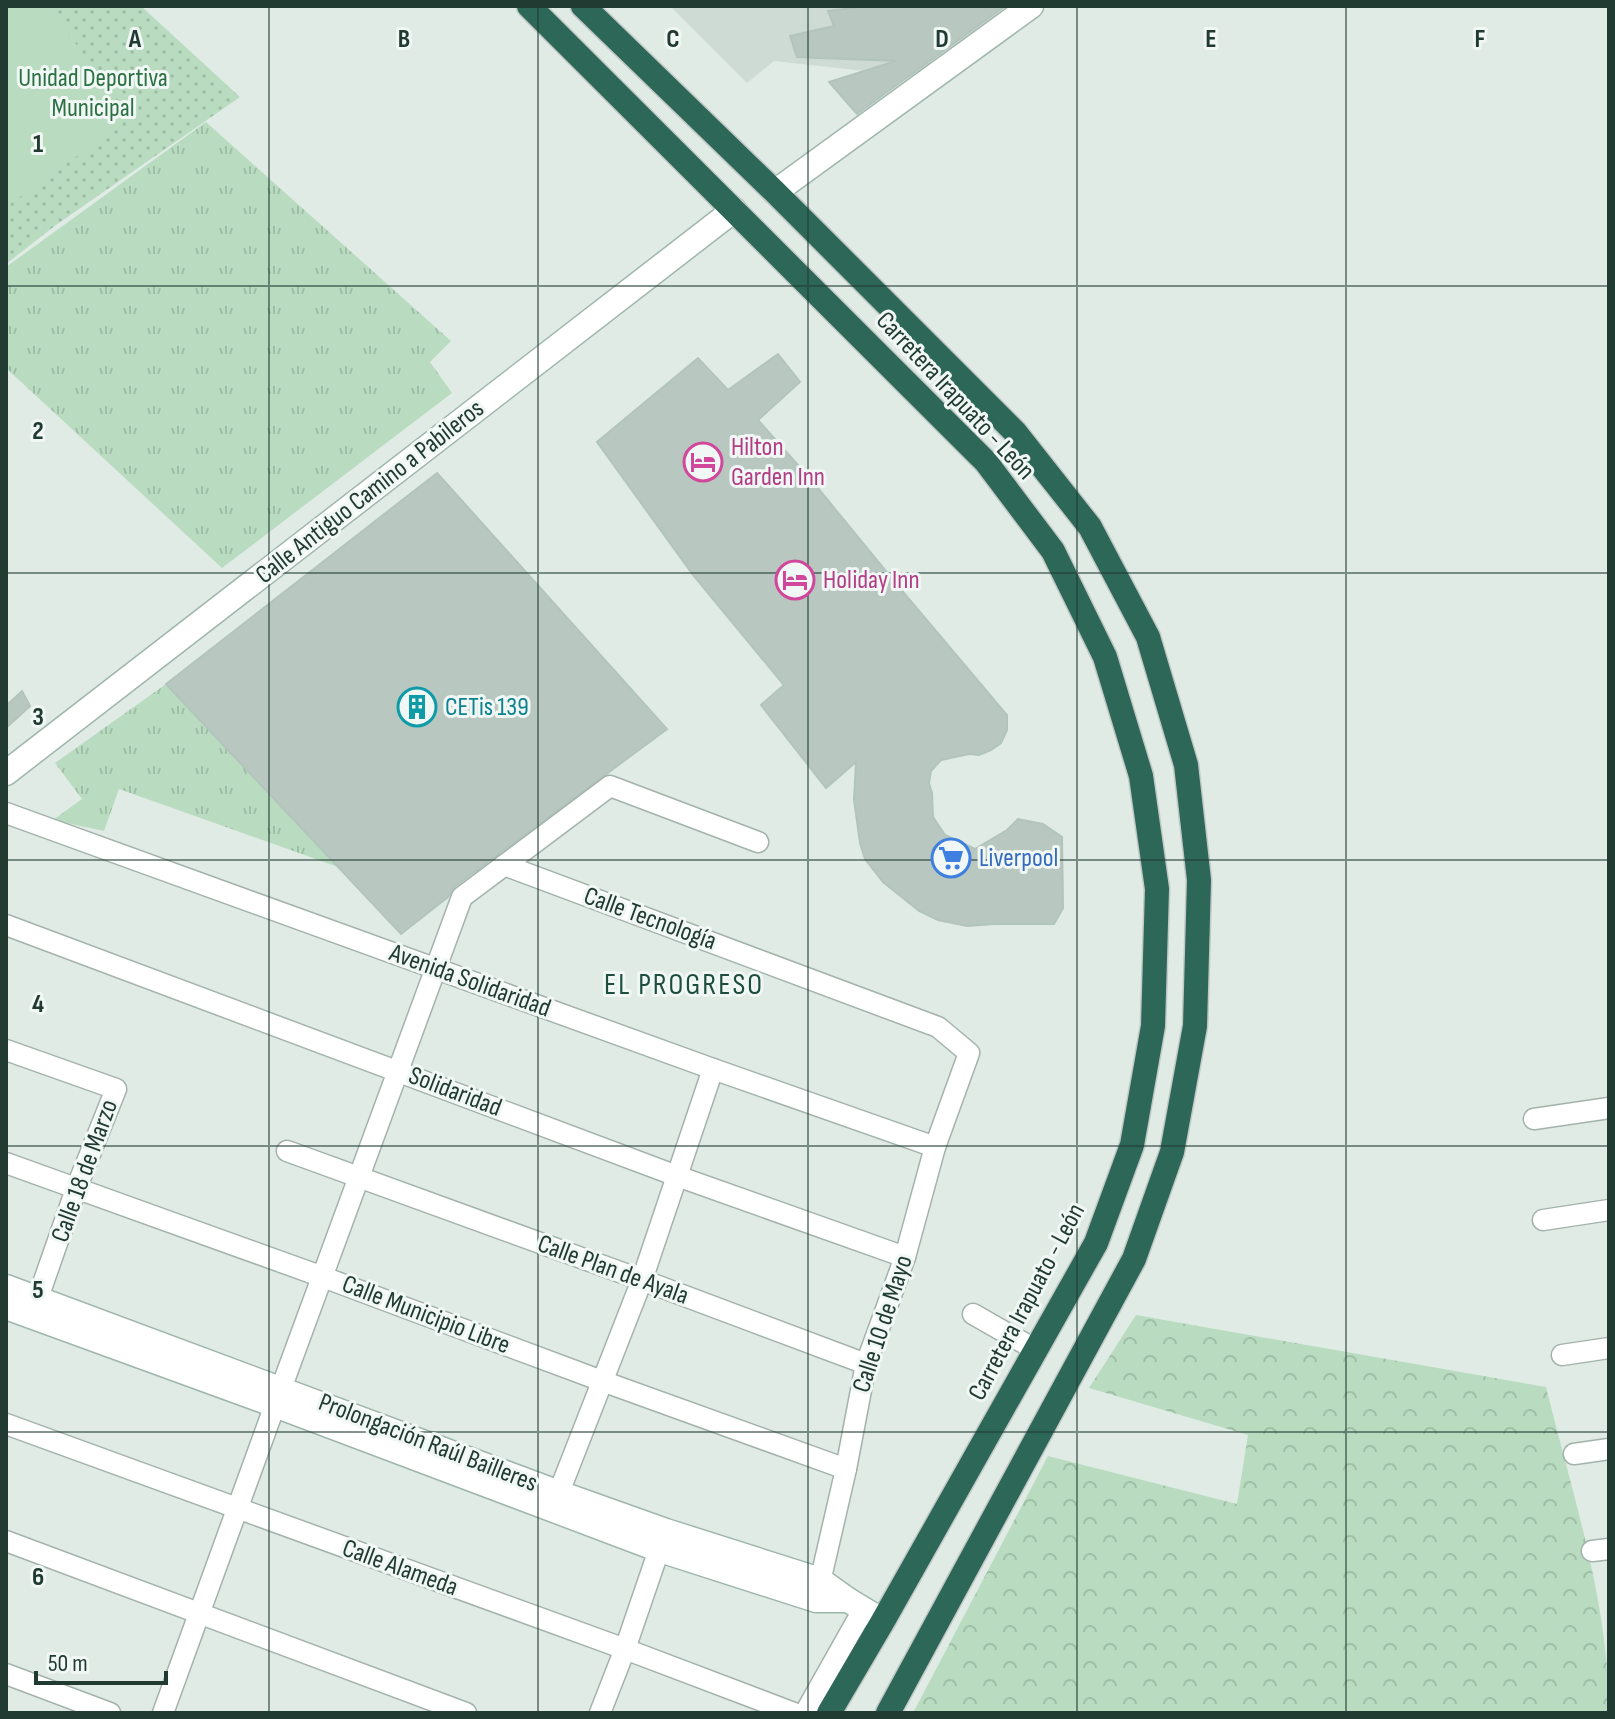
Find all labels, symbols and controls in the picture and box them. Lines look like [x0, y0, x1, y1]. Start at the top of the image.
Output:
text: A [128, 24, 142, 55]
text: B [398, 24, 410, 55]
text: C [666, 24, 680, 55]
text: D [935, 24, 949, 55]
text: E [1205, 24, 1217, 55]
text: F [1475, 24, 1486, 55]
park label: Unidad Deportiva Municipal [18, 63, 168, 124]
text: 1 [33, 129, 43, 160]
street label: Carretera Irapuato - León [869, 306, 1041, 486]
street label: Calle Antiguo Camino a Pabileros [250, 393, 490, 591]
text: 2 [32, 416, 44, 447]
place label: Hilton Garden Inn [731, 432, 825, 493]
hotel icon: Hilton Garden Inn [682, 441, 724, 483]
hotel icon: Holiday Inn [774, 559, 816, 601]
place label: Holiday Inn [823, 565, 920, 596]
building icon: CETis 139 [396, 686, 438, 728]
place label: CETis 139 [445, 692, 529, 723]
text: 3 [32, 702, 44, 733]
supermarket icon: Liverpool [930, 837, 972, 879]
place label: Liverpool [979, 843, 1058, 874]
street label: Calle Tecnología [580, 881, 720, 957]
street label: Avenida Solidaridad [384, 937, 555, 1024]
district label: EL PROGRESO [604, 967, 764, 1003]
text: 4 [32, 989, 44, 1020]
street label: Solidaridad [404, 1060, 506, 1124]
street label: Calle 18 de Marzo [45, 1096, 125, 1246]
street label: Carretera Irapuato - León [962, 1198, 1092, 1406]
street label: Calle Plan de Ayala [533, 1228, 693, 1312]
street label: Calle 10 de Mayo [846, 1251, 920, 1397]
street label: Calle Municipio Libre [338, 1269, 514, 1361]
text: 5 [32, 1275, 44, 1306]
street label: Prolongación Raúl Bailleres [314, 1387, 542, 1499]
street label: Calle Alameda [338, 1533, 462, 1603]
text: 6 [32, 1562, 44, 1593]
scale bar [36, 1635, 166, 1685]
text: 50 m [48, 1649, 88, 1678]

